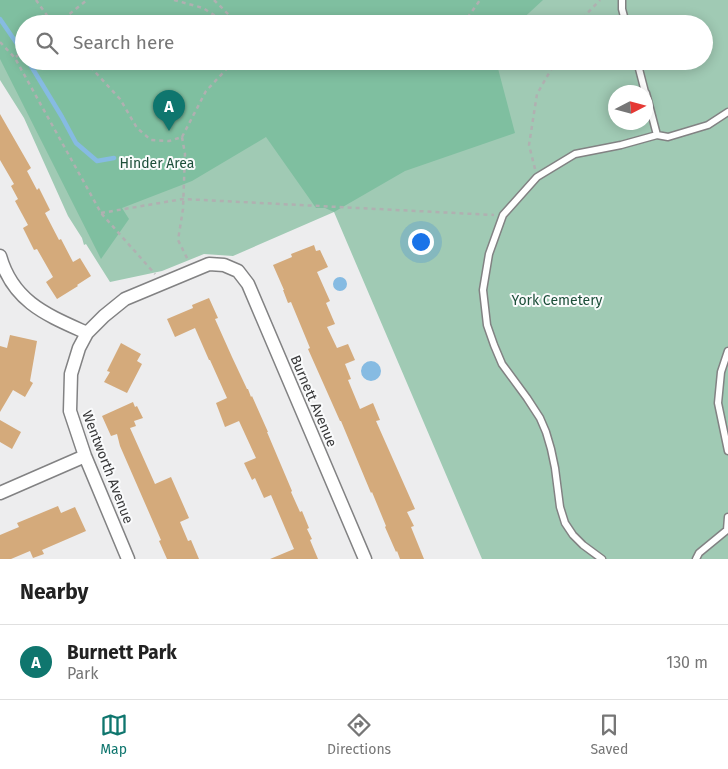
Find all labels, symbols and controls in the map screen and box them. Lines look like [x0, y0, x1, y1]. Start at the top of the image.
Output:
search box [15, 15, 713, 70]
icon: search [33, 29, 61, 57]
text: Search here [73, 31, 174, 54]
north arrow [608, 85, 653, 130]
pin: A [153, 90, 185, 131]
park label: Hinder Area [120, 155, 194, 172]
your location [408, 229, 434, 255]
park label: York Cemetery [512, 292, 603, 309]
street label: Burnett Avenue [287, 353, 341, 450]
street label: Wentworth Avenue [78, 408, 137, 526]
text: Nearby [20, 579, 88, 605]
text: Burnett Park [67, 641, 177, 664]
text: A [31, 653, 41, 672]
text: 130 m [666, 653, 708, 672]
text: Park [67, 664, 99, 683]
tab: Map [100, 711, 128, 758]
tab: Directions [327, 711, 391, 758]
tab: Saved [590, 711, 628, 758]

